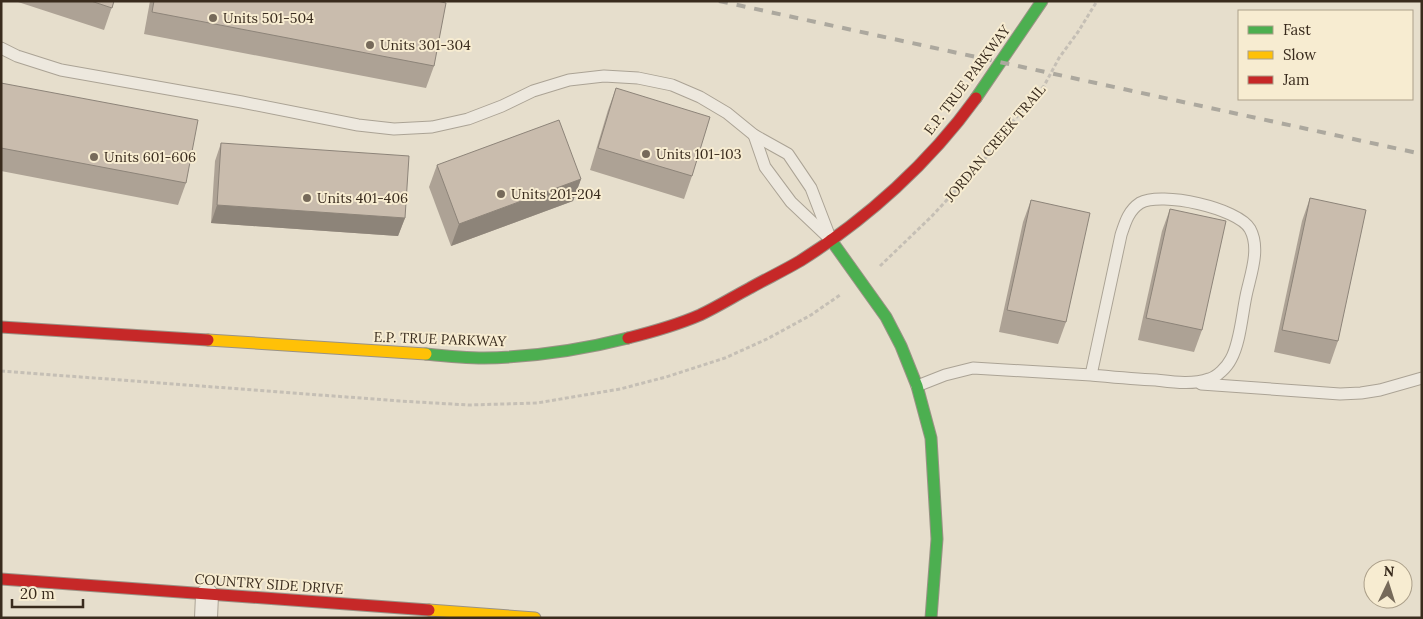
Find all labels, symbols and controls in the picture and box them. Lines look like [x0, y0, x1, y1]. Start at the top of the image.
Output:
place label: Units 501-504 [223, 9, 314, 27]
legend [1238, 10, 1413, 100]
marker: Units 501-504 [207, 12, 219, 24]
text: Fast [1283, 20, 1311, 39]
street label: E.P. TRUE PARKWAY [920, 21, 1015, 138]
place label: Units 301-304 [380, 36, 471, 54]
marker: Units 301-304 [364, 39, 376, 51]
text: Slow [1283, 45, 1316, 64]
text: Jam [1282, 70, 1310, 89]
street label: JORDAN CREEK TRAIL [940, 81, 1049, 206]
place label: Units 101-103 [656, 145, 742, 163]
place label: Units 601-606 [104, 148, 196, 166]
marker: Units 101-103 [640, 148, 652, 160]
marker: Units 601-606 [88, 151, 100, 163]
place label: Units 201-204 [511, 185, 602, 203]
marker: Units 201-204 [495, 188, 507, 200]
place label: Units 401-406 [317, 189, 408, 207]
marker: Units 401-406 [301, 192, 313, 204]
street label: E.P. TRUE PARKWAY [373, 328, 508, 350]
north arrow [1363, 559, 1413, 609]
text: N [1383, 562, 1395, 580]
street label: COUNTRY SIDE DRIVE [194, 570, 344, 598]
scale bar [12, 576, 84, 608]
text: 20 m [20, 584, 55, 603]

